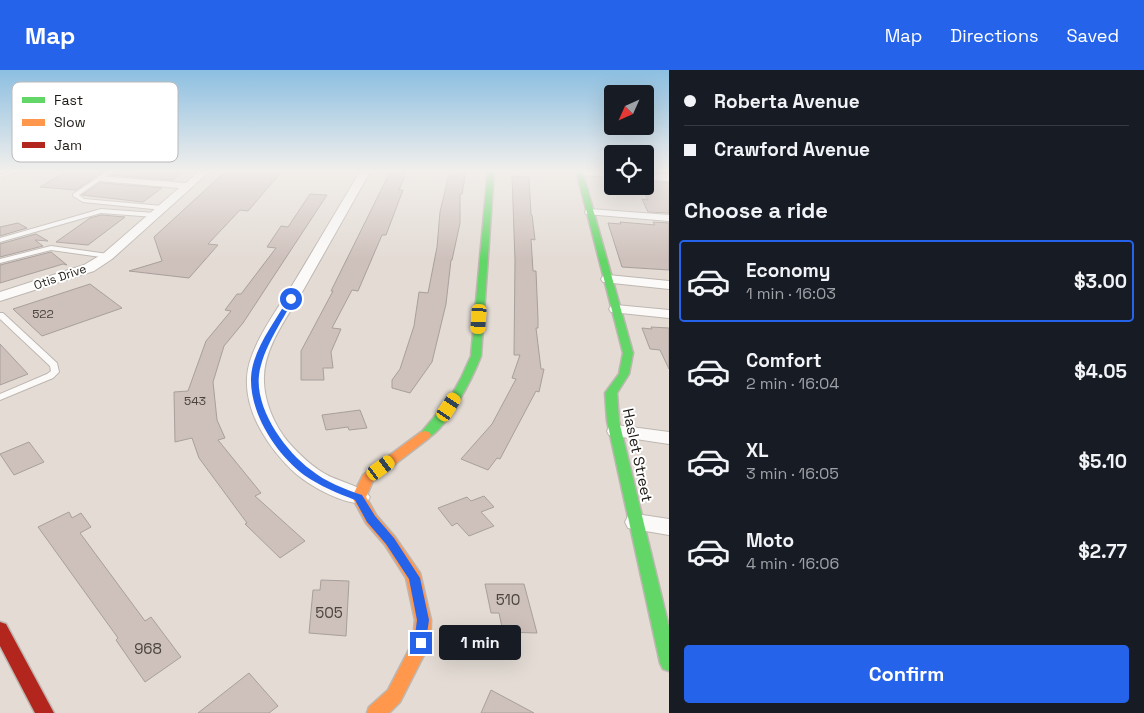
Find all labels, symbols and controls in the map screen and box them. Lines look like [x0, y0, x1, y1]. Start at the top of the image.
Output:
text: Map [25, 20, 75, 51]
text: Map [885, 24, 922, 47]
text: Directions [950, 24, 1039, 47]
text: Saved [1067, 24, 1119, 47]
legend [12, 82, 178, 162]
north arrow [604, 85, 654, 135]
map controls [604, 85, 654, 195]
text: Roberta Avenue [714, 89, 860, 114]
text: Fast [54, 91, 83, 109]
text: Slow [54, 113, 86, 131]
text: Jam [54, 136, 82, 154]
text: Crawford Avenue [714, 137, 870, 162]
button: locate [604, 145, 654, 195]
text: Choose a ride [684, 196, 828, 224]
text: Economy [746, 258, 830, 283]
icon: car [686, 259, 731, 304]
street label: Otis Drive [32, 261, 88, 293]
text: $3.00 [1074, 269, 1127, 294]
text: 1 min · 16:03 [746, 283, 836, 304]
route start [280, 288, 302, 310]
car [470, 304, 487, 334]
house number: 522 [32, 306, 54, 322]
text: Comfort [746, 348, 822, 373]
icon: car [686, 349, 731, 394]
text: $4.05 [1074, 359, 1127, 384]
text: 2 min · 16:04 [746, 373, 839, 394]
car [434, 390, 463, 424]
house number: 543 [184, 393, 206, 409]
street label: Haslet Street [619, 406, 657, 504]
text: XL [746, 438, 769, 463]
icon: car [686, 439, 731, 484]
text: $5.10 [1079, 449, 1127, 474]
car [364, 453, 397, 483]
text: 3 min · 16:05 [746, 463, 839, 484]
text: Moto [746, 528, 794, 553]
icon: car [686, 529, 731, 574]
text: $2.77 [1078, 539, 1127, 564]
text: 4 min · 16:06 [746, 553, 839, 574]
house number: 510 [496, 590, 520, 609]
house number: 505 [315, 603, 343, 622]
callout: 1 min [438, 626, 521, 660]
route end [410, 632, 432, 654]
text: 1 min [460, 632, 500, 653]
house number: 968 [134, 639, 162, 658]
button: Confirm [684, 645, 1129, 703]

